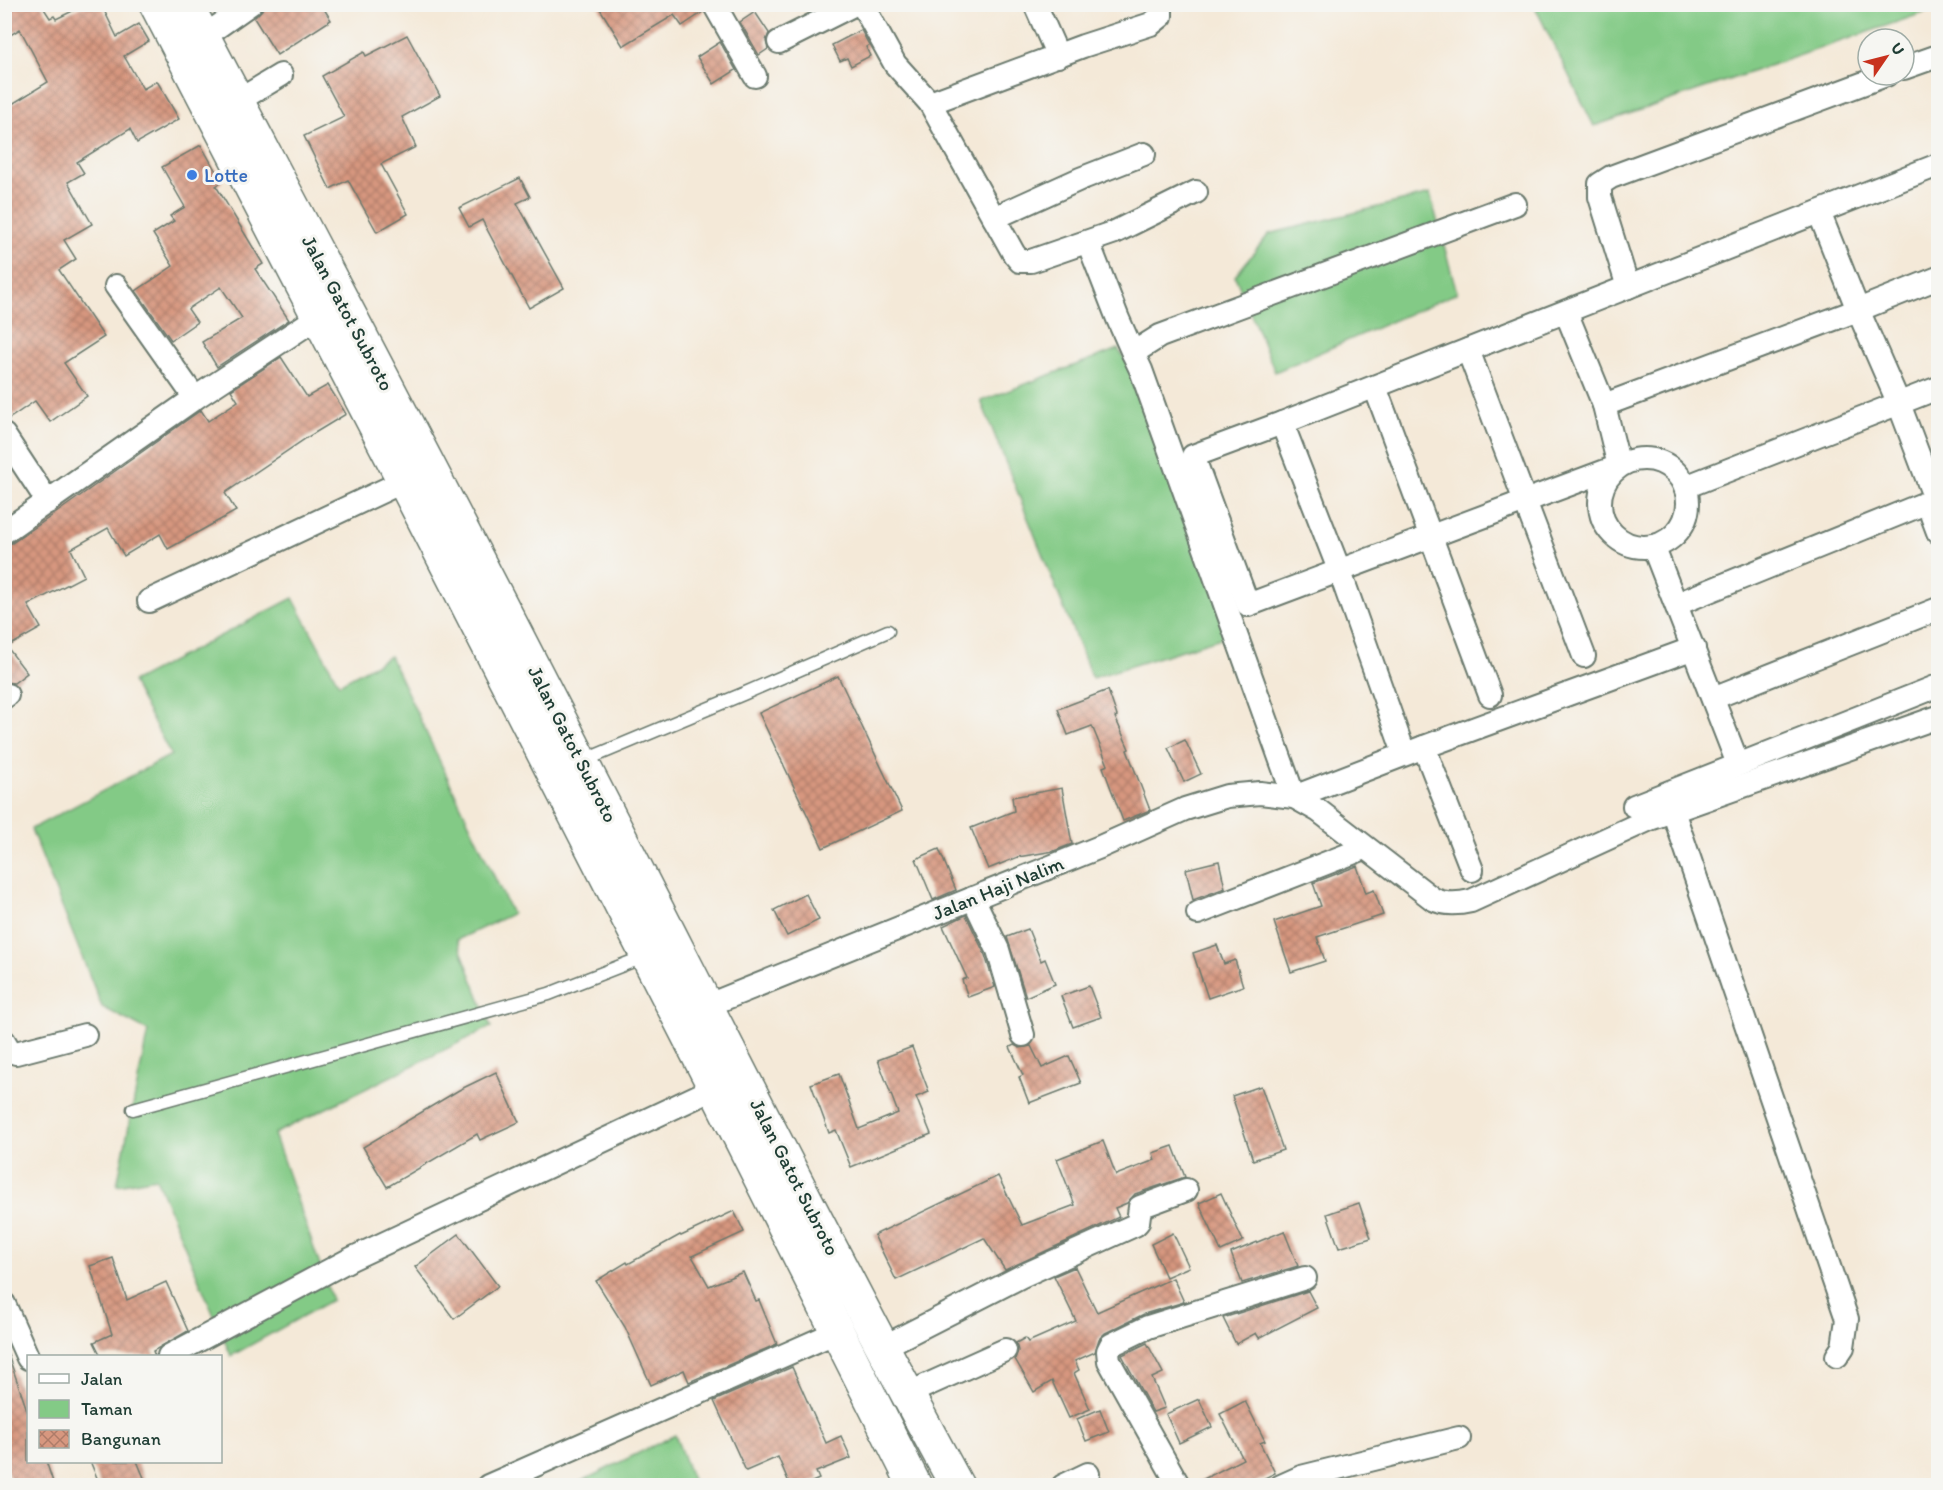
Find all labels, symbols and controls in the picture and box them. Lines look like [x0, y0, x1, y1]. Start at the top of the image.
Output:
north arrow [1856, 27, 1916, 87]
text: U [1887, 39, 1909, 58]
place label: Lotte [204, 163, 248, 187]
marker: Lotte [185, 168, 199, 182]
street label: Jalan Gatot Subroto [297, 231, 399, 395]
street label: Jalan Gatot Subroto [523, 662, 623, 826]
street label: Jalan Haji Nalim [929, 851, 1067, 925]
street label: Jalan Gatot Subroto [745, 1095, 845, 1259]
legend [27, 1355, 222, 1463]
text: Jalan [81, 1368, 123, 1390]
text: Taman [81, 1398, 133, 1420]
text: Bangunan [81, 1428, 161, 1450]

